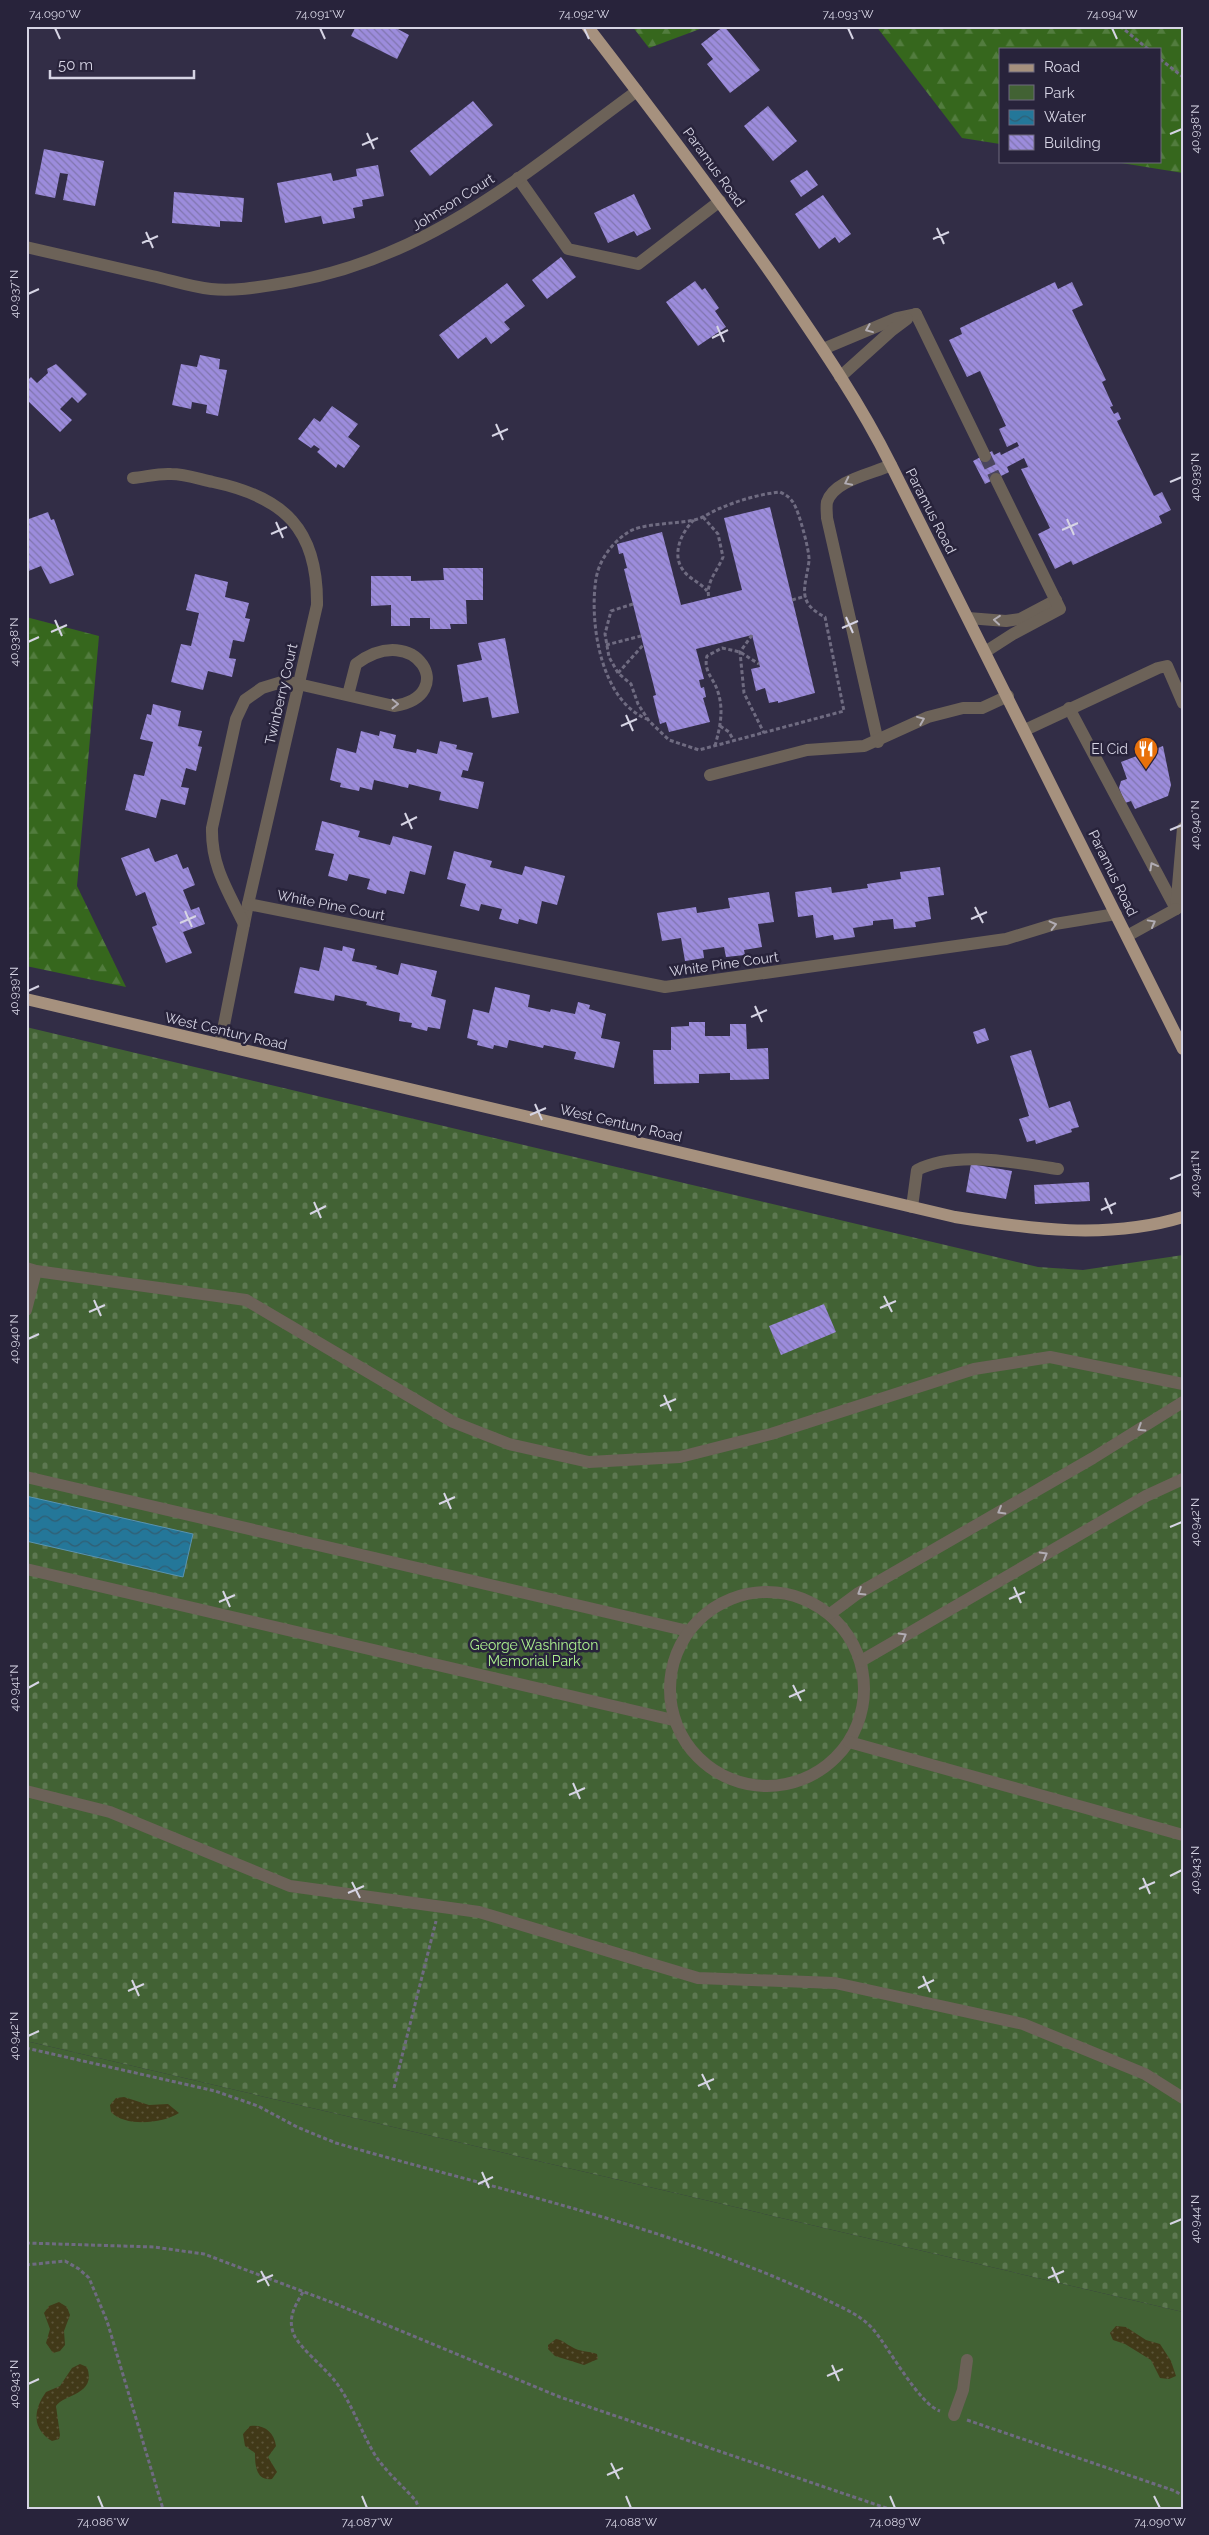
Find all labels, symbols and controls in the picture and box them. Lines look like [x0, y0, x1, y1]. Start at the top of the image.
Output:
text: 74.090°W [29, 7, 81, 21]
text: 74.091°W [295, 7, 345, 21]
text: 74.092°W [559, 7, 610, 21]
text: 74.093°W [823, 7, 874, 21]
text: 74.094°W [1086, 7, 1138, 21]
scale bar [50, 48, 194, 80]
legend [999, 48, 1162, 162]
text: 50 m [58, 56, 93, 74]
text: Road [1044, 58, 1080, 76]
text: Park [1044, 84, 1075, 102]
text: 40.938°N [1188, 104, 1202, 154]
text: Water [1044, 108, 1087, 126]
street label: Paramus Road [680, 124, 748, 210]
text: Building [1044, 134, 1101, 152]
street label: Johnson Court [409, 170, 497, 234]
text: 40.937°N [7, 270, 21, 318]
one-way arrow [865, 322, 874, 333]
text: 40.939°N [1188, 453, 1202, 501]
street label: Paramus Road [903, 466, 959, 556]
one-way arrow [844, 476, 853, 486]
one-way arrow [993, 615, 1001, 626]
text: 40.938°N [7, 617, 21, 667]
street label: Twinberry Court [262, 642, 300, 746]
one-way arrow [392, 699, 400, 709]
one-way arrow [916, 715, 925, 726]
restaurant icon: El Cid [1133, 736, 1159, 770]
place label: El Cid [1091, 741, 1128, 757]
text: 40.940°N [1188, 800, 1202, 850]
street label: Paramus Road [1085, 827, 1141, 919]
one-way arrow [1149, 862, 1159, 871]
street label: White Pine Court [276, 887, 387, 923]
one-way arrow [1146, 919, 1155, 929]
one-way arrow [1048, 920, 1057, 931]
street label: White Pine Court [669, 948, 780, 980]
text: 40.939°N [7, 967, 21, 1015]
street label: West Century Road [163, 1009, 289, 1053]
street label: West Century Road [558, 1101, 684, 1145]
text: 40.941°N [1188, 1150, 1202, 1198]
text: 40.940°N [7, 1314, 21, 1364]
one-way arrow [1138, 1422, 1147, 1431]
text: 40.942°N [1188, 1498, 1202, 1546]
one-way arrow [998, 1504, 1007, 1514]
one-way arrow [1038, 1551, 1047, 1561]
one-way arrow [857, 1586, 866, 1596]
one-way arrow [897, 1633, 906, 1643]
park label: George Washington Memorial Park [470, 1637, 598, 1669]
text: 40.941°N [7, 1664, 21, 1712]
text: 40.943°N [1188, 1846, 1202, 1894]
text: 40.942°N [7, 2012, 21, 2060]
text: 40.944°N [1188, 2195, 1202, 2243]
text: 40.943°N [7, 2360, 21, 2408]
text: 74.086°W [77, 2515, 129, 2529]
text: 74.087°W [341, 2515, 393, 2529]
text: 74.088°W [605, 2515, 657, 2529]
text: 74.089°W [869, 2515, 921, 2529]
text: 74.090°W [1134, 2515, 1186, 2529]

